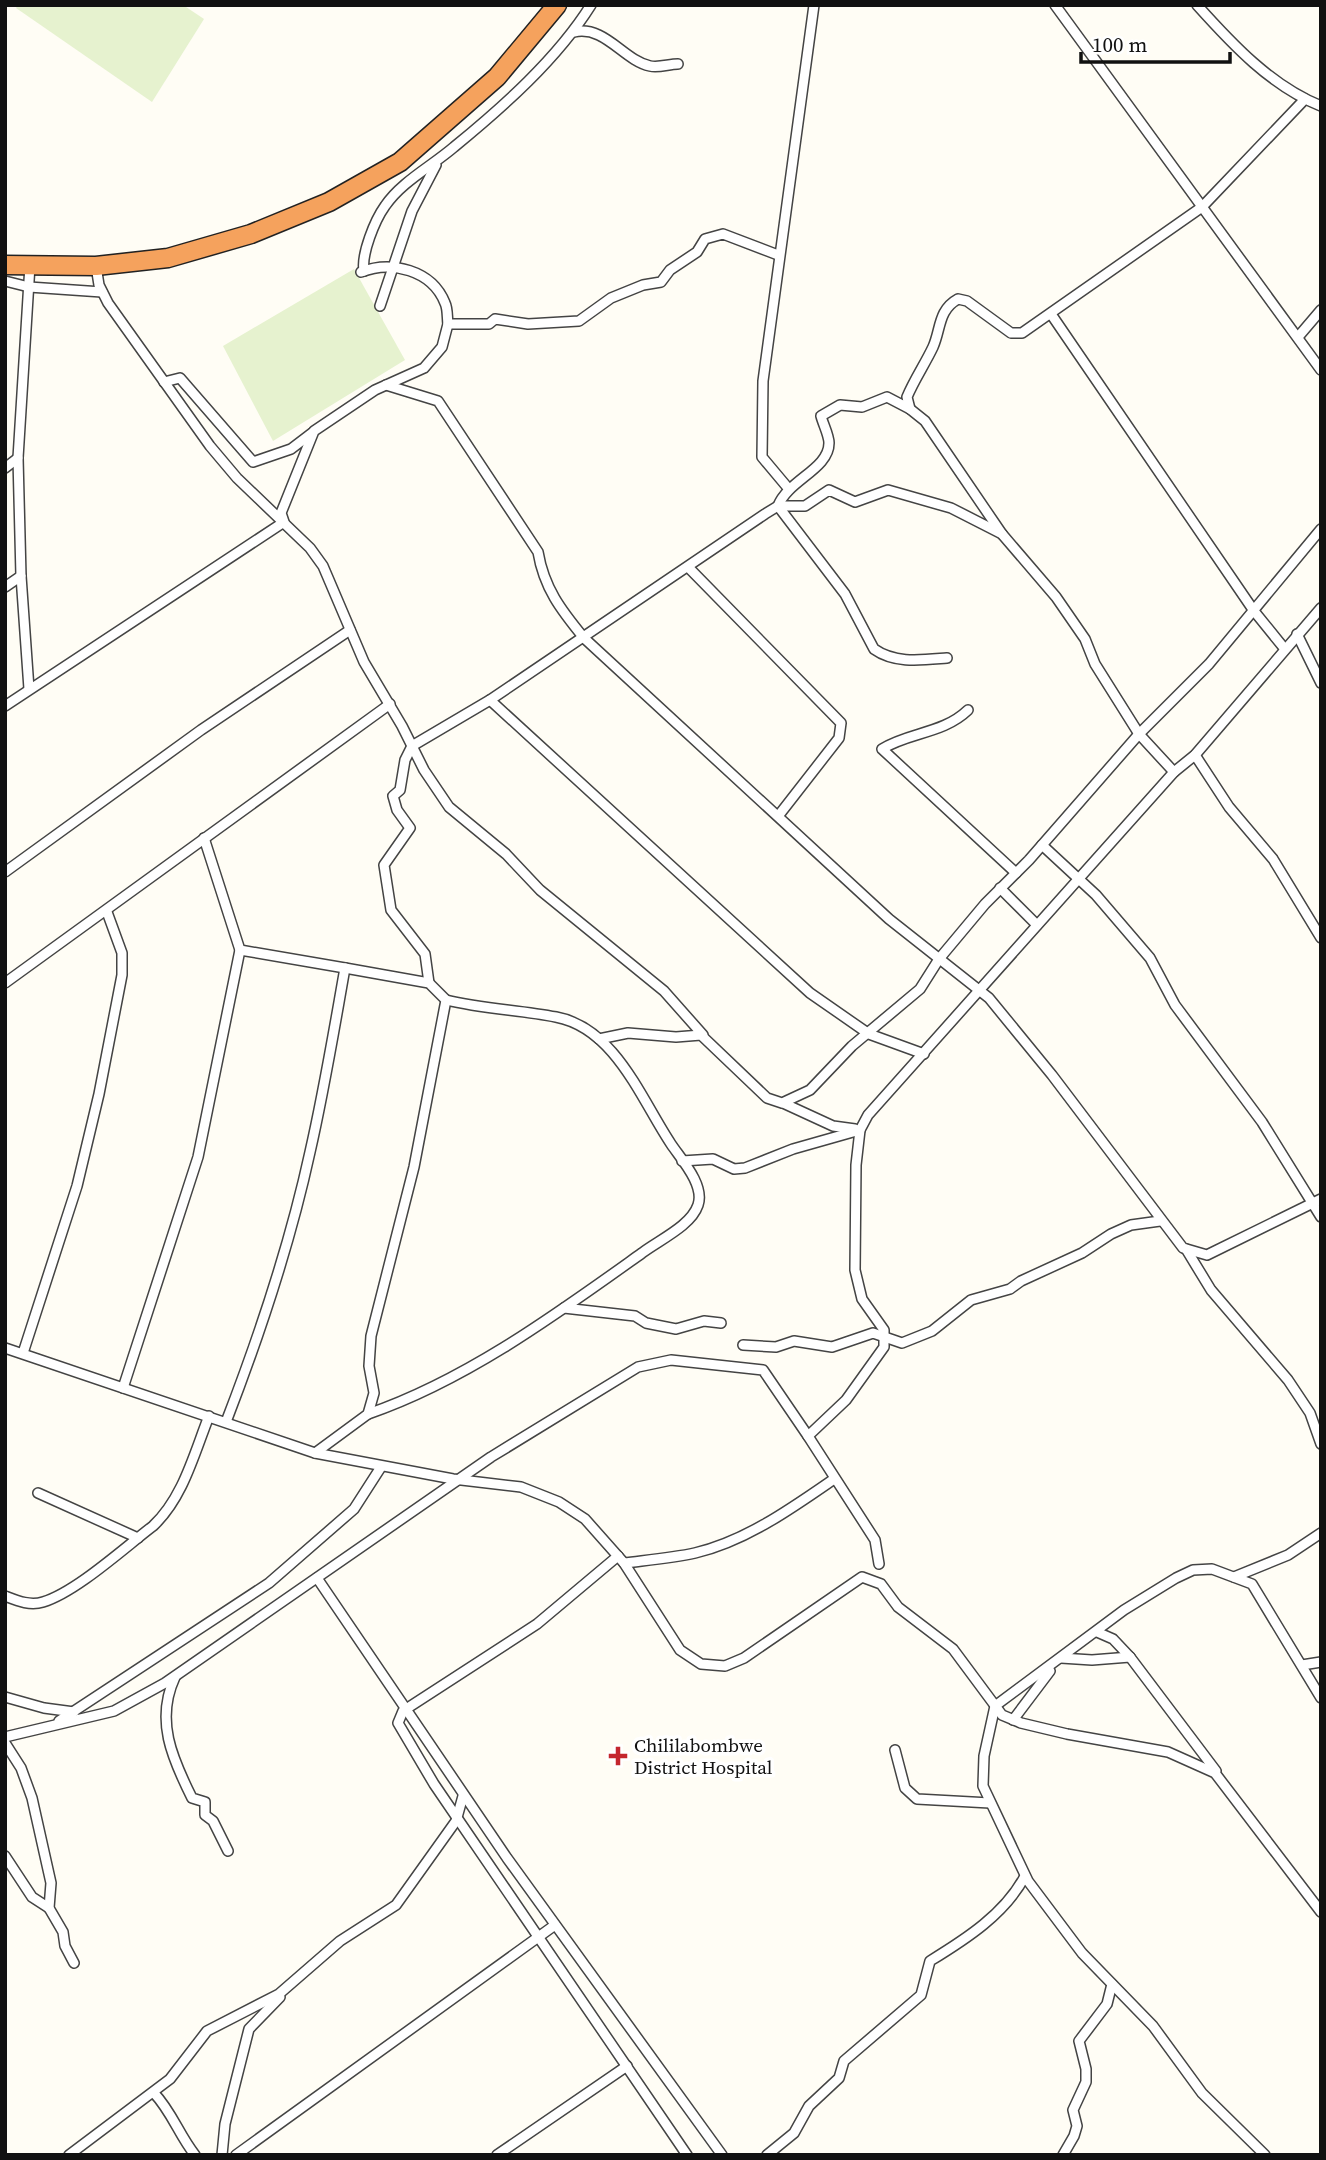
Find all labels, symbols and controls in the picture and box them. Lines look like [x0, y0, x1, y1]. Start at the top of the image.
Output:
scale bar [1081, 21, 1230, 65]
text: 100 m [1092, 30, 1147, 59]
place label: Chililabombwe District Hospital [634, 1732, 773, 1780]
marker: Chililabombwe District Hospital [608, 1746, 628, 1766]

